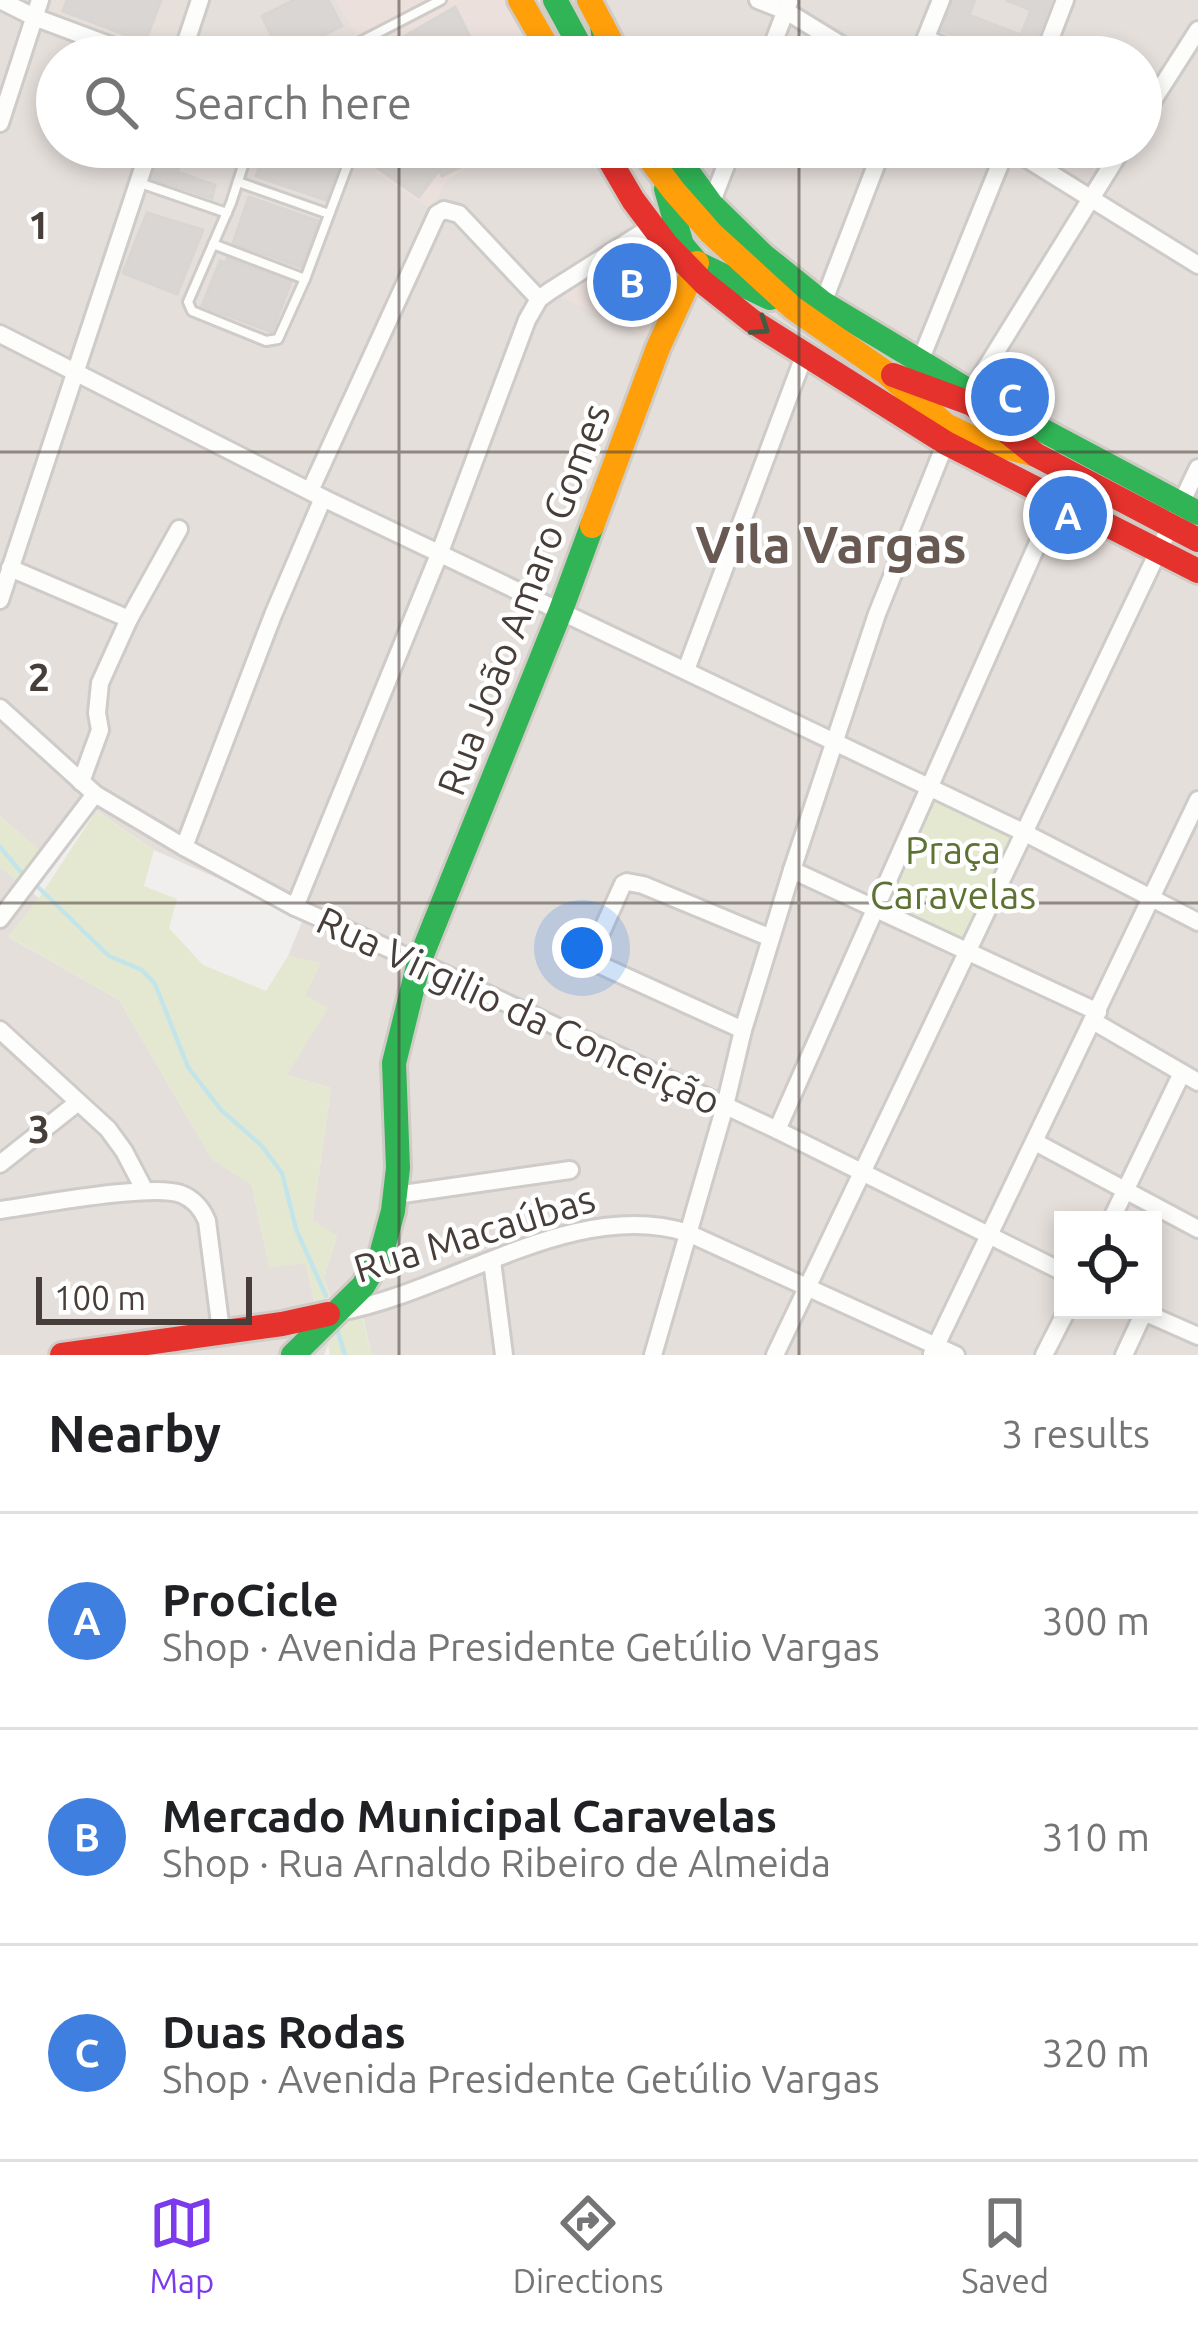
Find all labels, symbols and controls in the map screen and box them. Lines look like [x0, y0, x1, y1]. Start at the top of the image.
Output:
search box [36, 36, 1162, 168]
icon: search [78, 69, 144, 135]
text: Search here [174, 77, 412, 128]
text: 1 [28, 203, 50, 246]
pin: B [593, 237, 671, 327]
one-way arrow [747, 312, 769, 334]
pin: C [971, 352, 1049, 442]
street label: Rua João Amaro Gomes [428, 397, 618, 801]
pin: A [1029, 470, 1107, 560]
district label: Vila Vargas [695, 515, 967, 573]
text: 2 [28, 655, 50, 698]
park label: Praça Caravelas [870, 828, 1036, 916]
street label: Rua Virgilio da Conceição [311, 898, 727, 1122]
your location [552, 918, 612, 978]
text: 3 [28, 1107, 50, 1150]
street label: Rua Macaúbas [348, 1176, 600, 1290]
map controls [1054, 1211, 1162, 1319]
button: locate [1054, 1211, 1162, 1319]
scale bar [36, 1271, 252, 1324]
text: 100 m [54, 1279, 146, 1316]
text: Nearby [48, 1404, 221, 1462]
text: 3 results [1001, 1412, 1150, 1455]
text: ProCicle [162, 1574, 339, 1625]
text: A [73, 1599, 101, 1642]
text: 300 m [1041, 1599, 1150, 1642]
text: Shop · Avenida Presidente Getúlio Vargas [162, 1625, 880, 1668]
text: Mercado Municipal Caravelas [162, 1790, 777, 1841]
text: B [74, 1815, 100, 1858]
text: 310 m [1041, 1815, 1150, 1858]
text: Shop · Rua Arnaldo Ribeiro de Almeida [162, 1841, 831, 1884]
text: Duas Rodas [162, 2006, 406, 2057]
text: C [75, 2031, 99, 2074]
text: 320 m [1041, 2031, 1150, 2074]
text: Shop · Avenida Presidente Getúlio Vargas [162, 2057, 880, 2100]
tab: Map [149, 2190, 215, 2299]
tab: Directions [513, 2190, 663, 2299]
tab: Saved [961, 2190, 1049, 2299]

